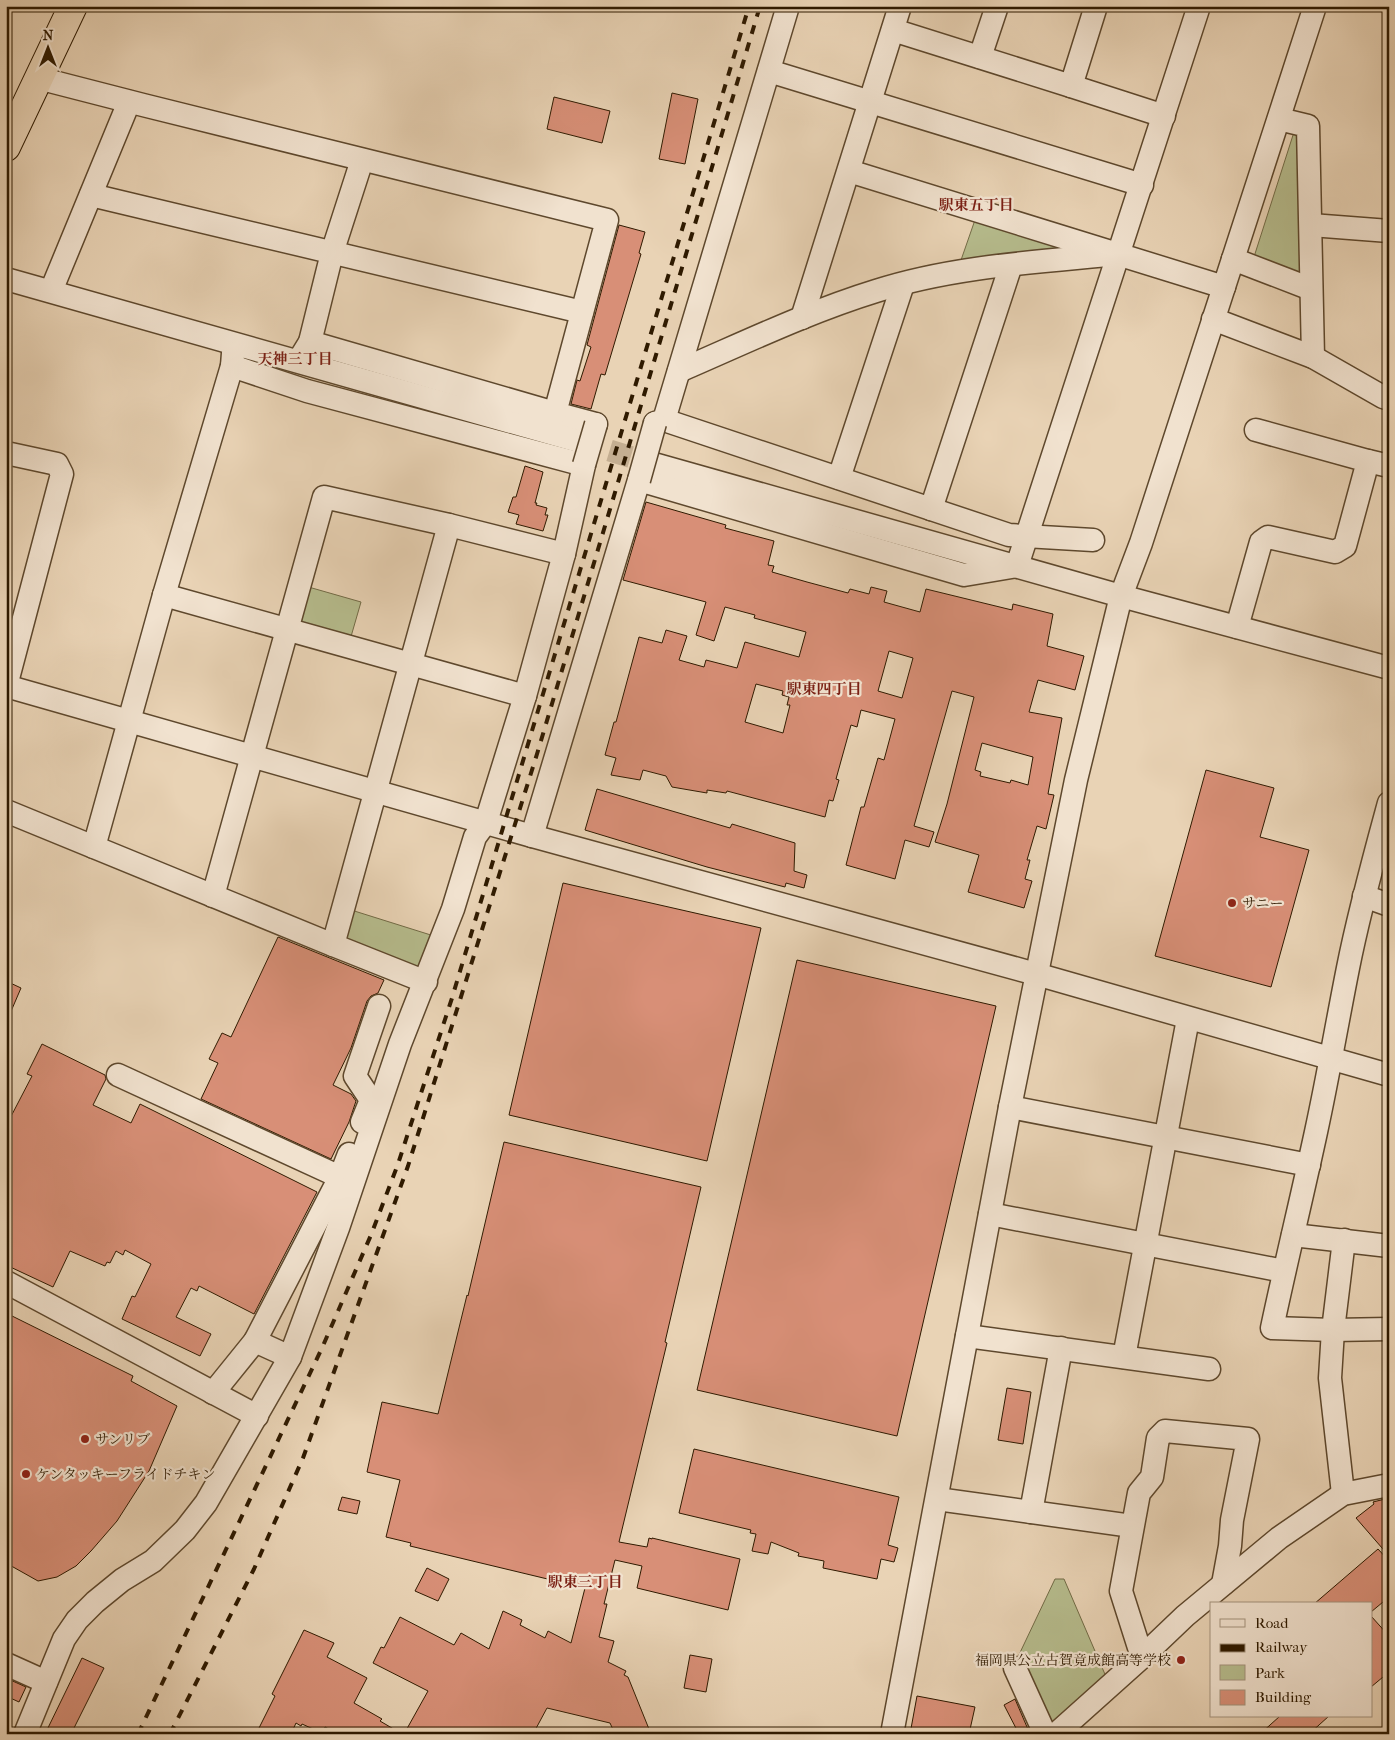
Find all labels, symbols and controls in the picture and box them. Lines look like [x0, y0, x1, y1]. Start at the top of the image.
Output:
north arrow [22, 22, 72, 72]
text: N [43, 27, 54, 44]
district label: 駅東五丁目 [938, 196, 1014, 214]
district label: 天神三丁目 [257, 350, 333, 368]
district label: 駅東四丁目 [786, 680, 862, 698]
place label: サニー [1242, 895, 1283, 912]
marker: サニー [1226, 897, 1238, 909]
place label: サンリブ [95, 1431, 150, 1448]
marker: サンリブ [79, 1433, 91, 1445]
place label: ケンタッキーフライドチキン [36, 1466, 215, 1483]
marker: ケンタッキーフライドチキン [20, 1468, 32, 1480]
district label: 駅東三丁目 [547, 1573, 623, 1591]
legend [1210, 1602, 1372, 1718]
text: Road [1255, 1614, 1289, 1632]
text: Railway [1255, 1638, 1308, 1656]
place label: 福岡県公立古賀竟成館高等学校 [975, 1652, 1171, 1669]
marker: 福岡県公立古賀竟成館高等学校 [1175, 1654, 1187, 1666]
text: Park [1255, 1664, 1285, 1682]
text: Building [1255, 1688, 1312, 1706]

